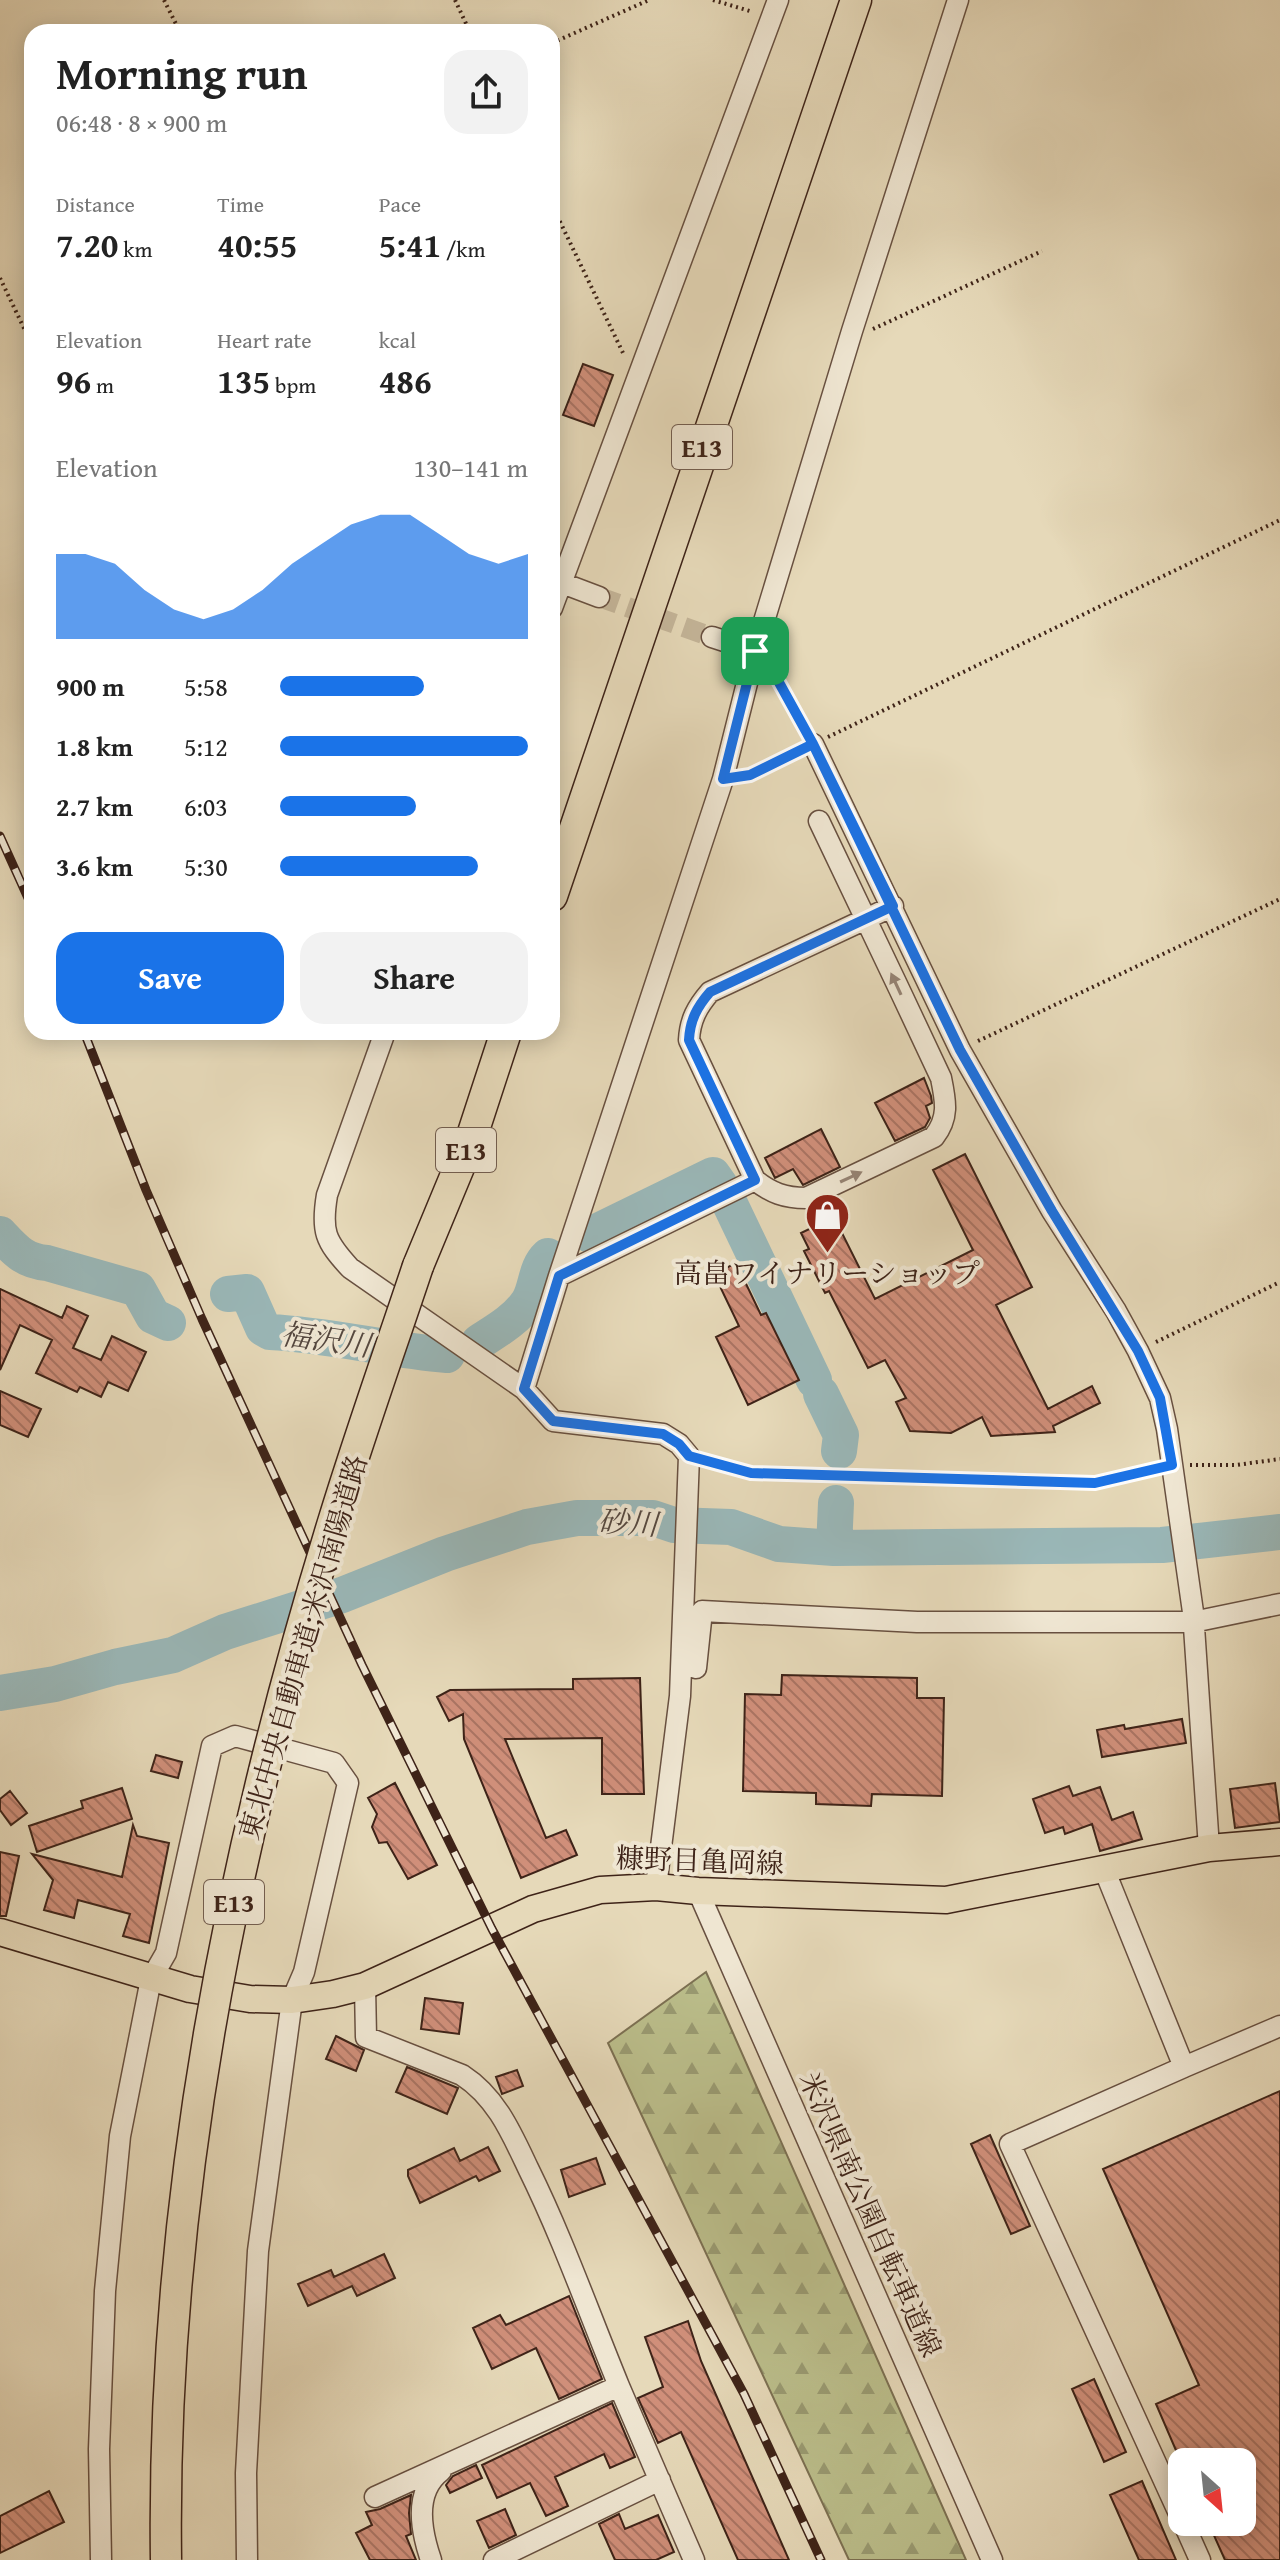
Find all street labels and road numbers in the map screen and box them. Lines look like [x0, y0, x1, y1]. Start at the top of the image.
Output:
road number: E13 [672, 425, 732, 469]
road number: E13 [436, 1128, 496, 1172]
street label: 東北中央自動車道;米沢南陽道路 [227, 1450, 377, 1844]
street label: 糠野目亀岡線 [615, 1837, 785, 1883]
road number: E13 [204, 1880, 264, 1924]
street label: 米沢県南公園自転車道線 [790, 2065, 952, 2363]

